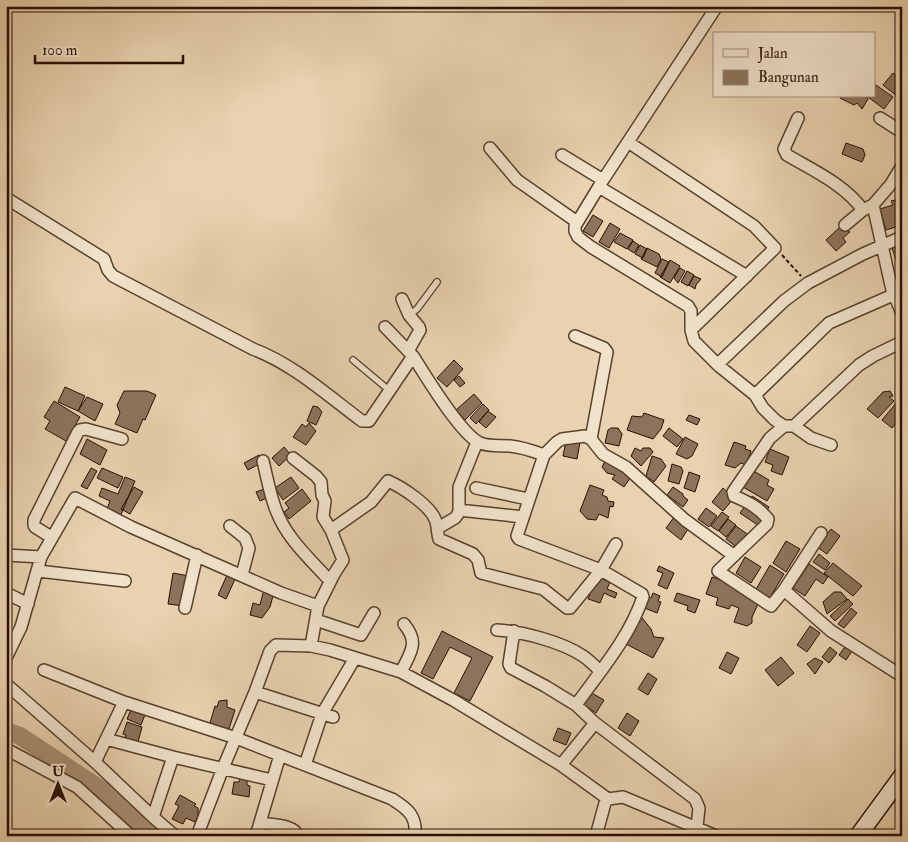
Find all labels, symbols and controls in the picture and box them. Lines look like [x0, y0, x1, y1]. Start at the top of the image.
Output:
scale bar [35, 32, 182, 64]
legend [713, 32, 876, 98]
text: 100 m [42, 41, 78, 60]
text: Jalan [757, 44, 788, 64]
text: Bangunan [758, 68, 819, 87]
north arrow [32, 760, 82, 810]
text: U [52, 763, 64, 780]

